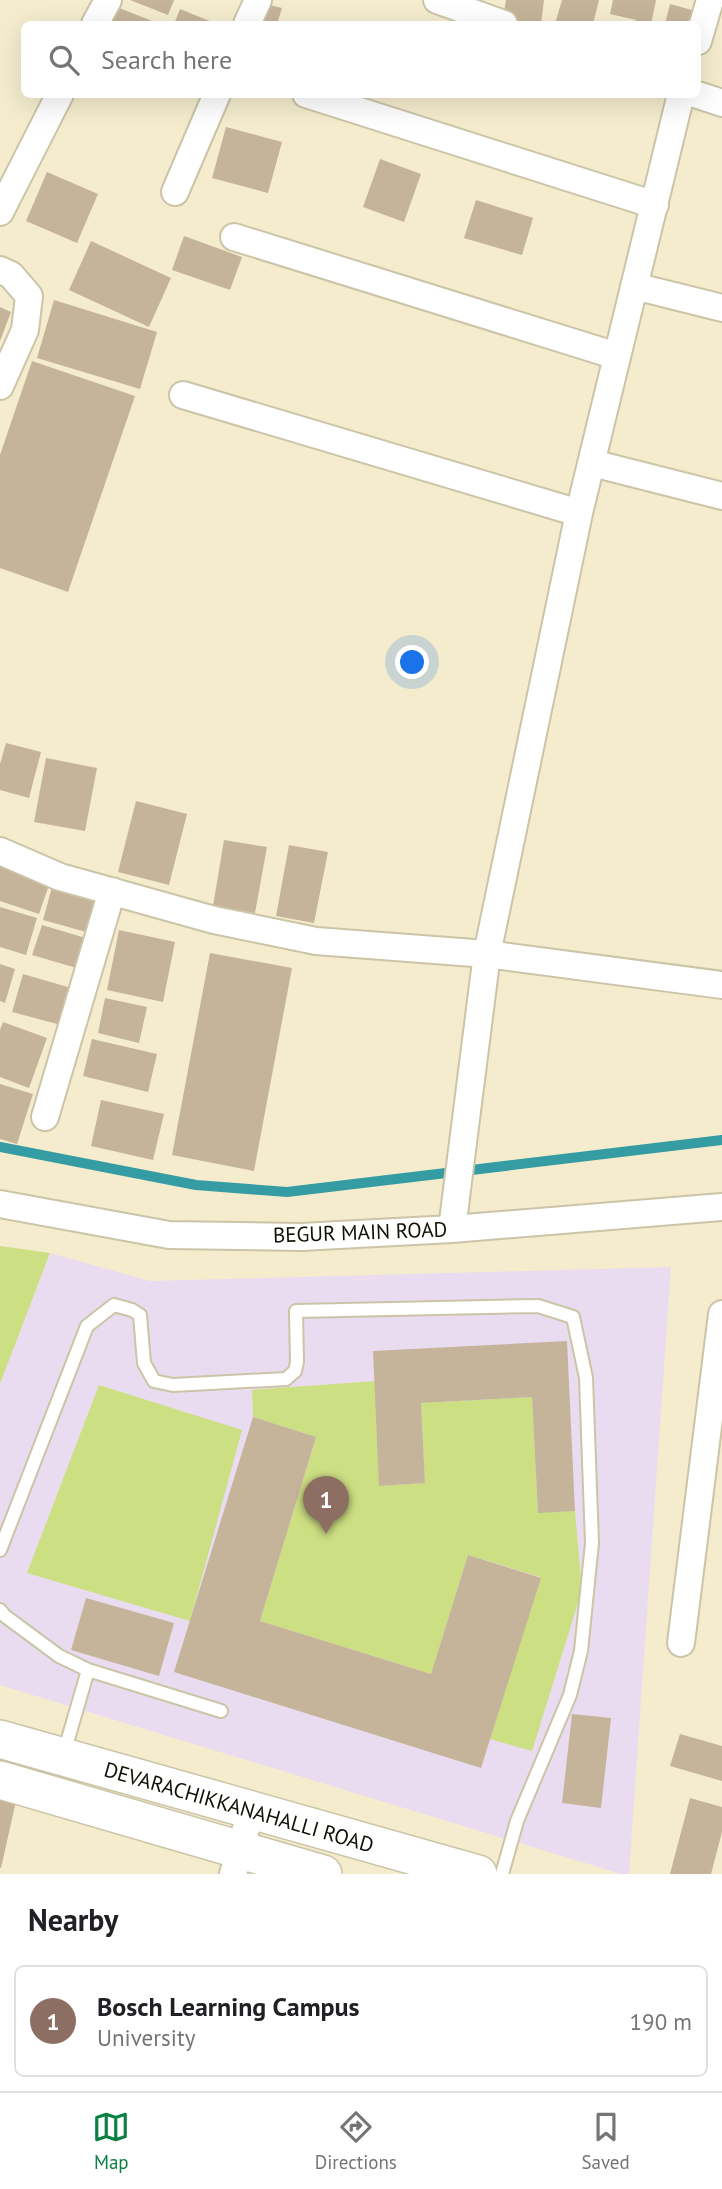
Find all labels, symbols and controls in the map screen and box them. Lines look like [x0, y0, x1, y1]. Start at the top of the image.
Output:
search box [21, 21, 701, 98]
icon: search [45, 41, 83, 79]
text: Search here [101, 43, 232, 76]
your location [395, 645, 429, 679]
street label: BEGUR MAIN ROAD [272, 1215, 448, 1249]
pin: 1 [303, 1476, 349, 1534]
street label: DEVARACHIKKANAHALLI ROAD [101, 1756, 377, 1858]
text: Nearby [28, 1900, 118, 1939]
text: Bosch Learning Campus [97, 1990, 360, 2023]
text: 1 [46, 2007, 60, 2036]
text: 190 m [630, 2007, 692, 2036]
text: University [97, 2023, 195, 2052]
tab: Map [92, 2108, 130, 2174]
tab: Directions [315, 2108, 397, 2174]
tab: Saved [581, 2108, 630, 2174]

